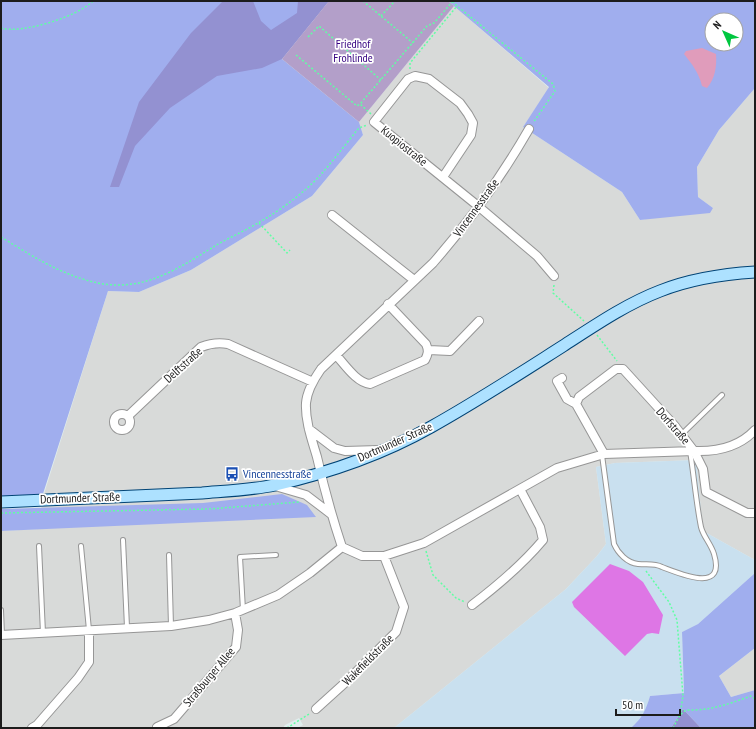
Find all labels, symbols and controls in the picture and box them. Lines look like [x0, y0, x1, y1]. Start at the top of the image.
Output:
north arrow [704, 12, 744, 52]
text: N [710, 18, 724, 32]
park label: Friedhof Frohlinde [333, 36, 373, 65]
street label: Kuopiostraße [378, 122, 431, 169]
street label: Vincennesstraße [449, 176, 502, 241]
street label: Delftstraße [160, 343, 205, 386]
street label: Dorfstraße [653, 404, 694, 447]
street label: Dortmunder Straße [355, 418, 434, 465]
bus stop icon: Vincennesstraße [224, 466, 240, 482]
place label: Vincennesstraße [242, 466, 311, 481]
street label: Dortmunder Straße [40, 489, 120, 506]
street label: Wakefieldstraße [339, 631, 396, 688]
street label: Straßburger Allee [179, 644, 238, 709]
scale bar [616, 691, 680, 717]
text: 50 m [622, 697, 643, 712]

